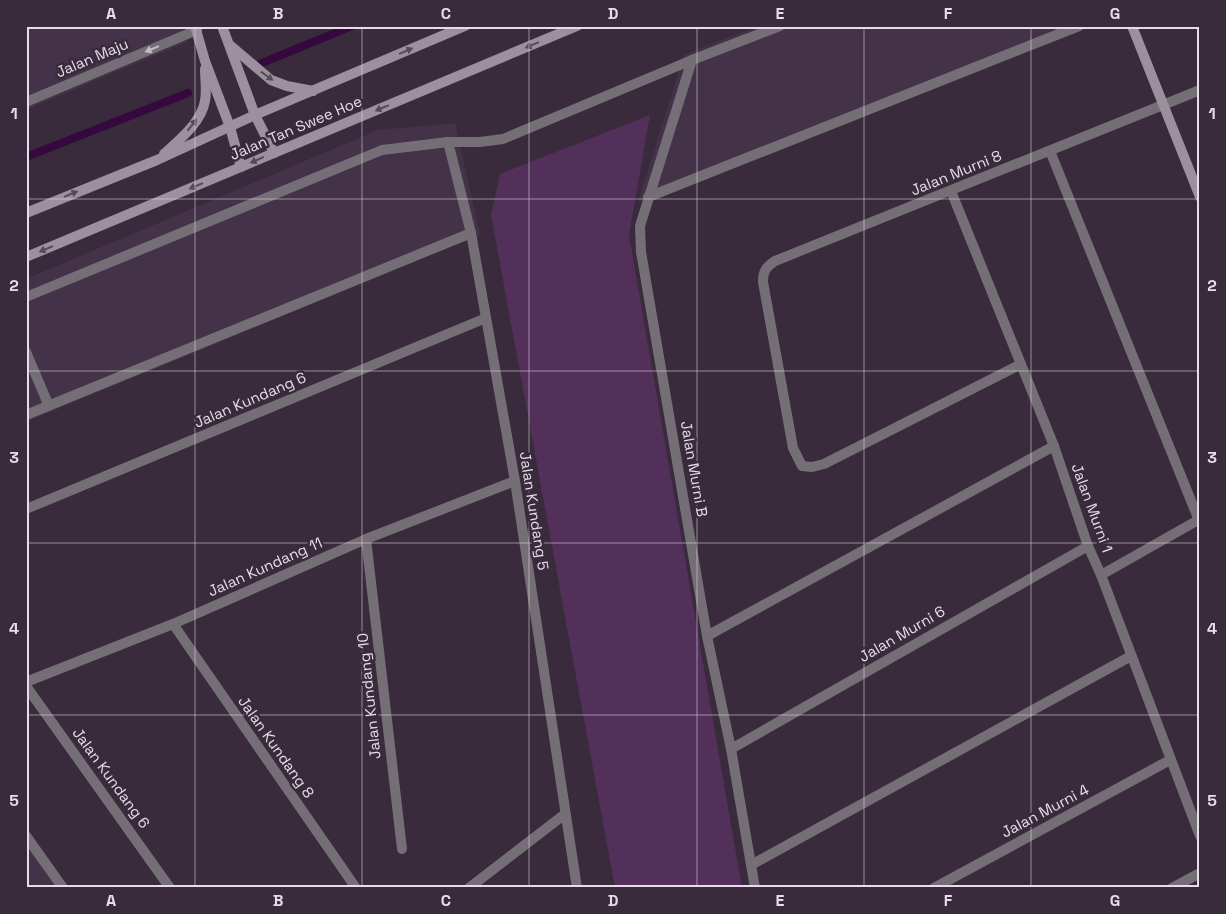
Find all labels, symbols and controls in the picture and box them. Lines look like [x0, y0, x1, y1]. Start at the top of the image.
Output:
text: A [106, 3, 116, 24]
text: B [273, 3, 283, 24]
text: C [441, 3, 451, 24]
text: D [608, 3, 618, 24]
text: E [776, 3, 785, 24]
text: F [944, 3, 953, 24]
text: G [1110, 3, 1120, 24]
street label: Jalan Maju [53, 34, 131, 81]
one-way arrow [524, 41, 539, 49]
one-way arrow [145, 45, 159, 53]
one-way arrow [399, 46, 413, 54]
one-way arrow [260, 71, 274, 81]
street label: Jalan Tan Swee Hoe [227, 91, 365, 164]
text: 1 [10, 103, 18, 124]
text: 1 [1208, 103, 1216, 124]
one-way arrow [375, 104, 389, 112]
one-way arrow [187, 119, 197, 132]
street label: Jalan Murni 8 [908, 146, 1004, 199]
one-way arrow [250, 157, 264, 165]
one-way arrow [189, 183, 203, 191]
one-way arrow [64, 190, 79, 198]
one-way arrow [38, 245, 53, 253]
text: 2 [9, 275, 19, 296]
text: 2 [1207, 275, 1217, 296]
street label: Jalan Kundang 6 [191, 367, 309, 432]
street label: Jalan Murni B [677, 420, 712, 518]
text: 3 [9, 447, 19, 468]
text: 3 [1207, 447, 1217, 468]
street label: Jalan Kundang 5 [516, 450, 553, 572]
street label: Jalan Murni 1 [1068, 461, 1117, 555]
street label: Jalan Kundang 11 [205, 533, 325, 600]
street label: Jalan Murni 6 [855, 601, 948, 666]
text: 4 [9, 618, 19, 639]
text: 4 [1207, 618, 1217, 639]
street label: Jalan Kundang 10 [352, 632, 385, 760]
street label: Jalan Kundang 8 [234, 692, 319, 801]
street label: Jalan Kundang 6 [68, 724, 154, 832]
street label: Jalan Murni 4 [998, 780, 1092, 842]
text: 5 [9, 790, 19, 811]
text: 5 [1207, 790, 1217, 811]
text: A [106, 890, 116, 911]
text: B [273, 890, 283, 911]
text: C [441, 890, 451, 911]
text: D [608, 890, 618, 911]
text: E [776, 890, 785, 911]
text: F [944, 890, 953, 911]
text: G [1110, 890, 1120, 911]

